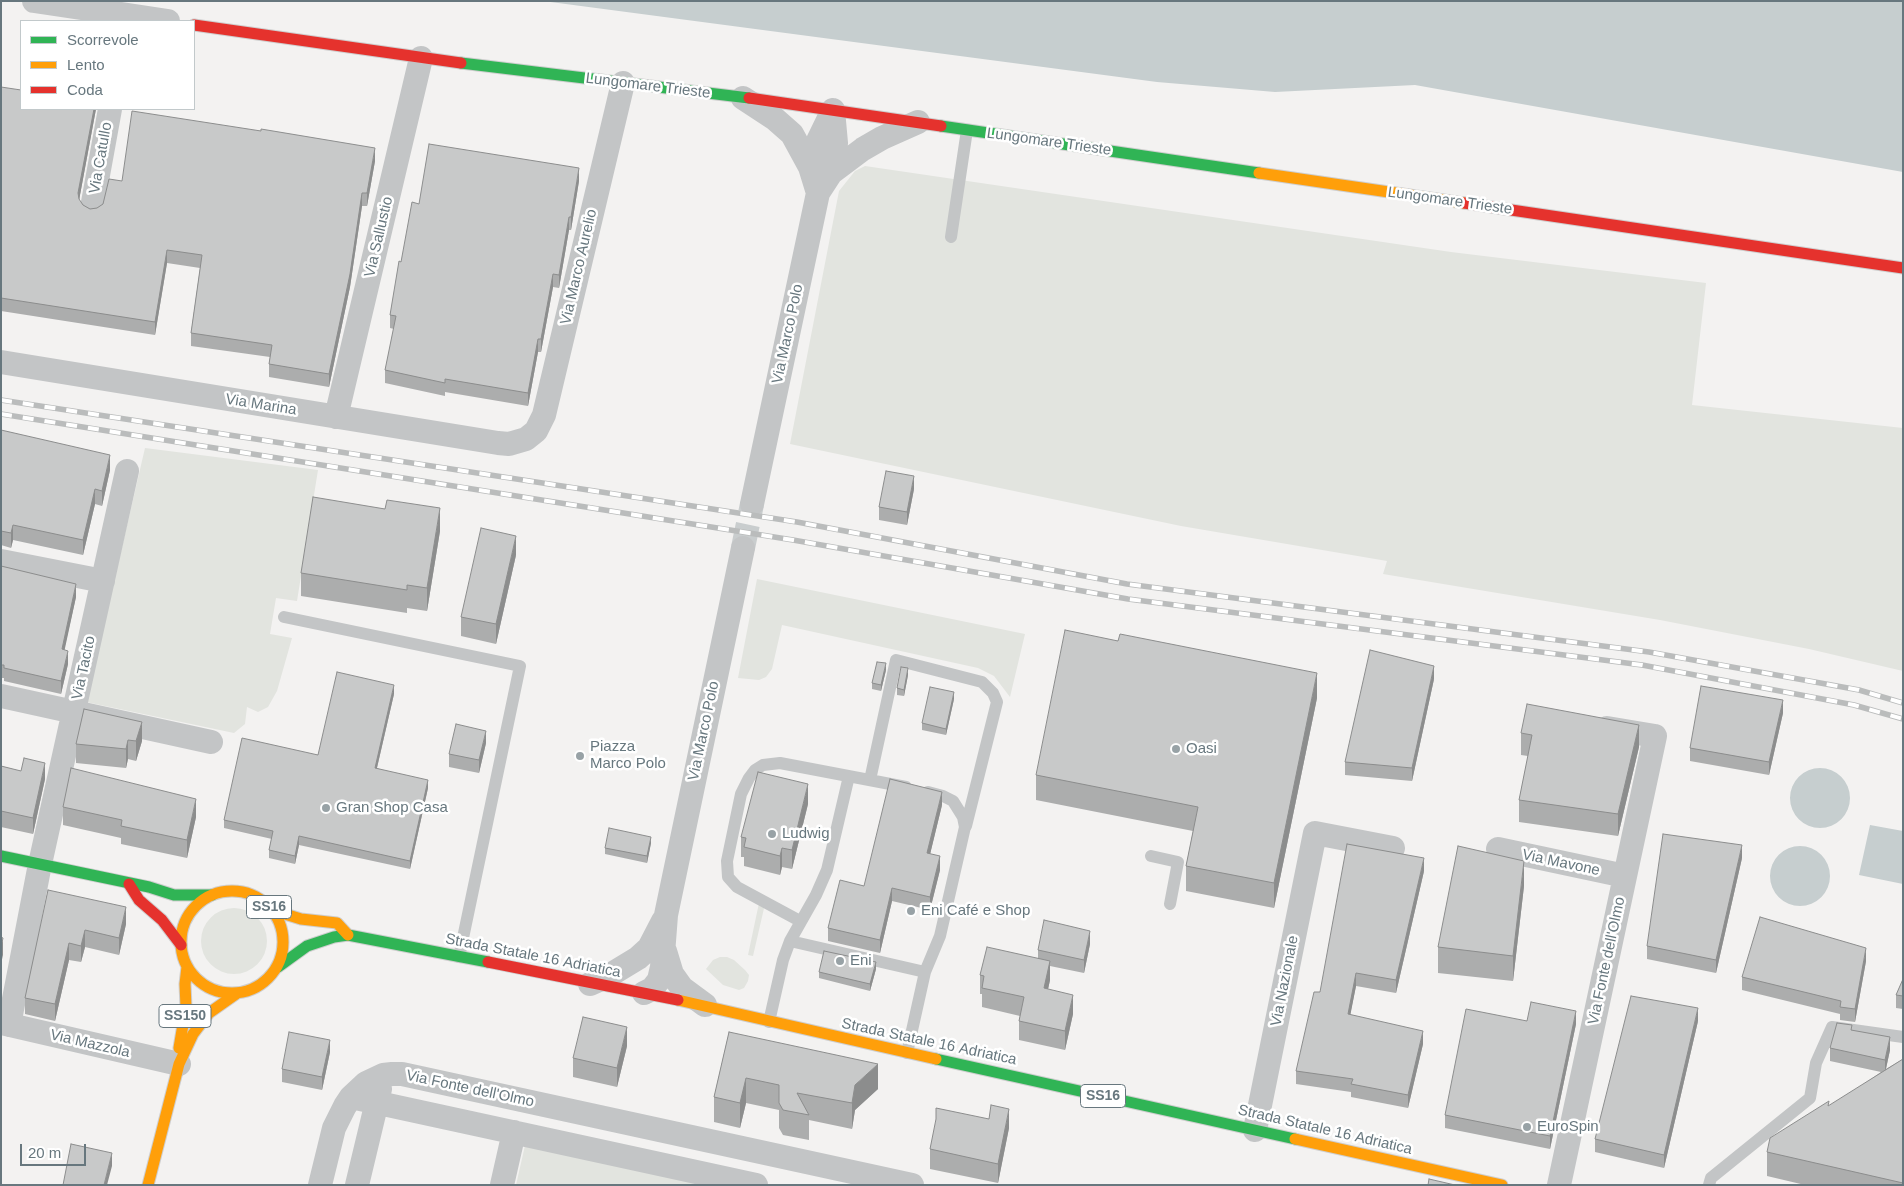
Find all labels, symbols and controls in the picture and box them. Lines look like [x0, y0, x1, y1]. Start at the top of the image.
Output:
legend [20, 20, 195, 110]
text: Scorrevole [67, 31, 139, 48]
text: Lento [67, 56, 105, 73]
street label: Lungomare Trieste [585, 69, 711, 103]
text: Coda [67, 81, 103, 98]
street label: Via Catullo [86, 121, 116, 195]
street label: Lungomare Trieste [986, 124, 1112, 160]
street label: Lungomare Trieste [1387, 183, 1513, 219]
street label: Via Sallustio [361, 195, 397, 279]
street label: Via Marco Aurelio [557, 207, 601, 327]
street label: Via Marco Polo [769, 283, 807, 385]
street label: Via Marina [224, 391, 298, 419]
street label: Via Tacito [68, 634, 100, 702]
street label: Via Marco Polo [685, 680, 723, 782]
place label: Piazza Marco Polo [590, 738, 666, 773]
place label: Oasi [1186, 740, 1217, 758]
marker: Oasi [1170, 743, 1182, 755]
marker: Piazza Marco Polo [574, 750, 586, 762]
place label: Gran Shop Casa [336, 799, 448, 817]
marker: Gran Shop Casa [320, 802, 332, 814]
place label: Ludwig [782, 825, 830, 843]
marker: Ludwig [766, 828, 778, 840]
street label: Via Mavone [1521, 846, 1601, 880]
street label: Via Fonte dell'Olmo [1585, 895, 1629, 1027]
road number: SS16 [246, 896, 292, 919]
place label: Eni Café e Shop [921, 902, 1030, 920]
marker: Eni Café e Shop [905, 905, 917, 917]
street label: Strada Statale 16 Adriatica [444, 930, 622, 982]
street label: Via Nazionale [1267, 934, 1303, 1028]
place label: Eni [850, 952, 872, 970]
marker: Eni [834, 955, 846, 967]
road number: SS150 [159, 1004, 211, 1028]
street label: Strada Statale 16 Adriatica [840, 1015, 1018, 1069]
street label: Via Mazzola [48, 1026, 132, 1062]
street label: Via Fonte dell'Olmo [404, 1067, 536, 1111]
road number: SS16 [1080, 1084, 1126, 1108]
street label: Strada Statale 16 Adriatica [1236, 1101, 1414, 1159]
place label: EuroSpin [1537, 1118, 1599, 1136]
marker: EuroSpin [1521, 1121, 1533, 1133]
scale bar [22, 1134, 89, 1166]
text: 20 m [28, 1144, 61, 1161]

